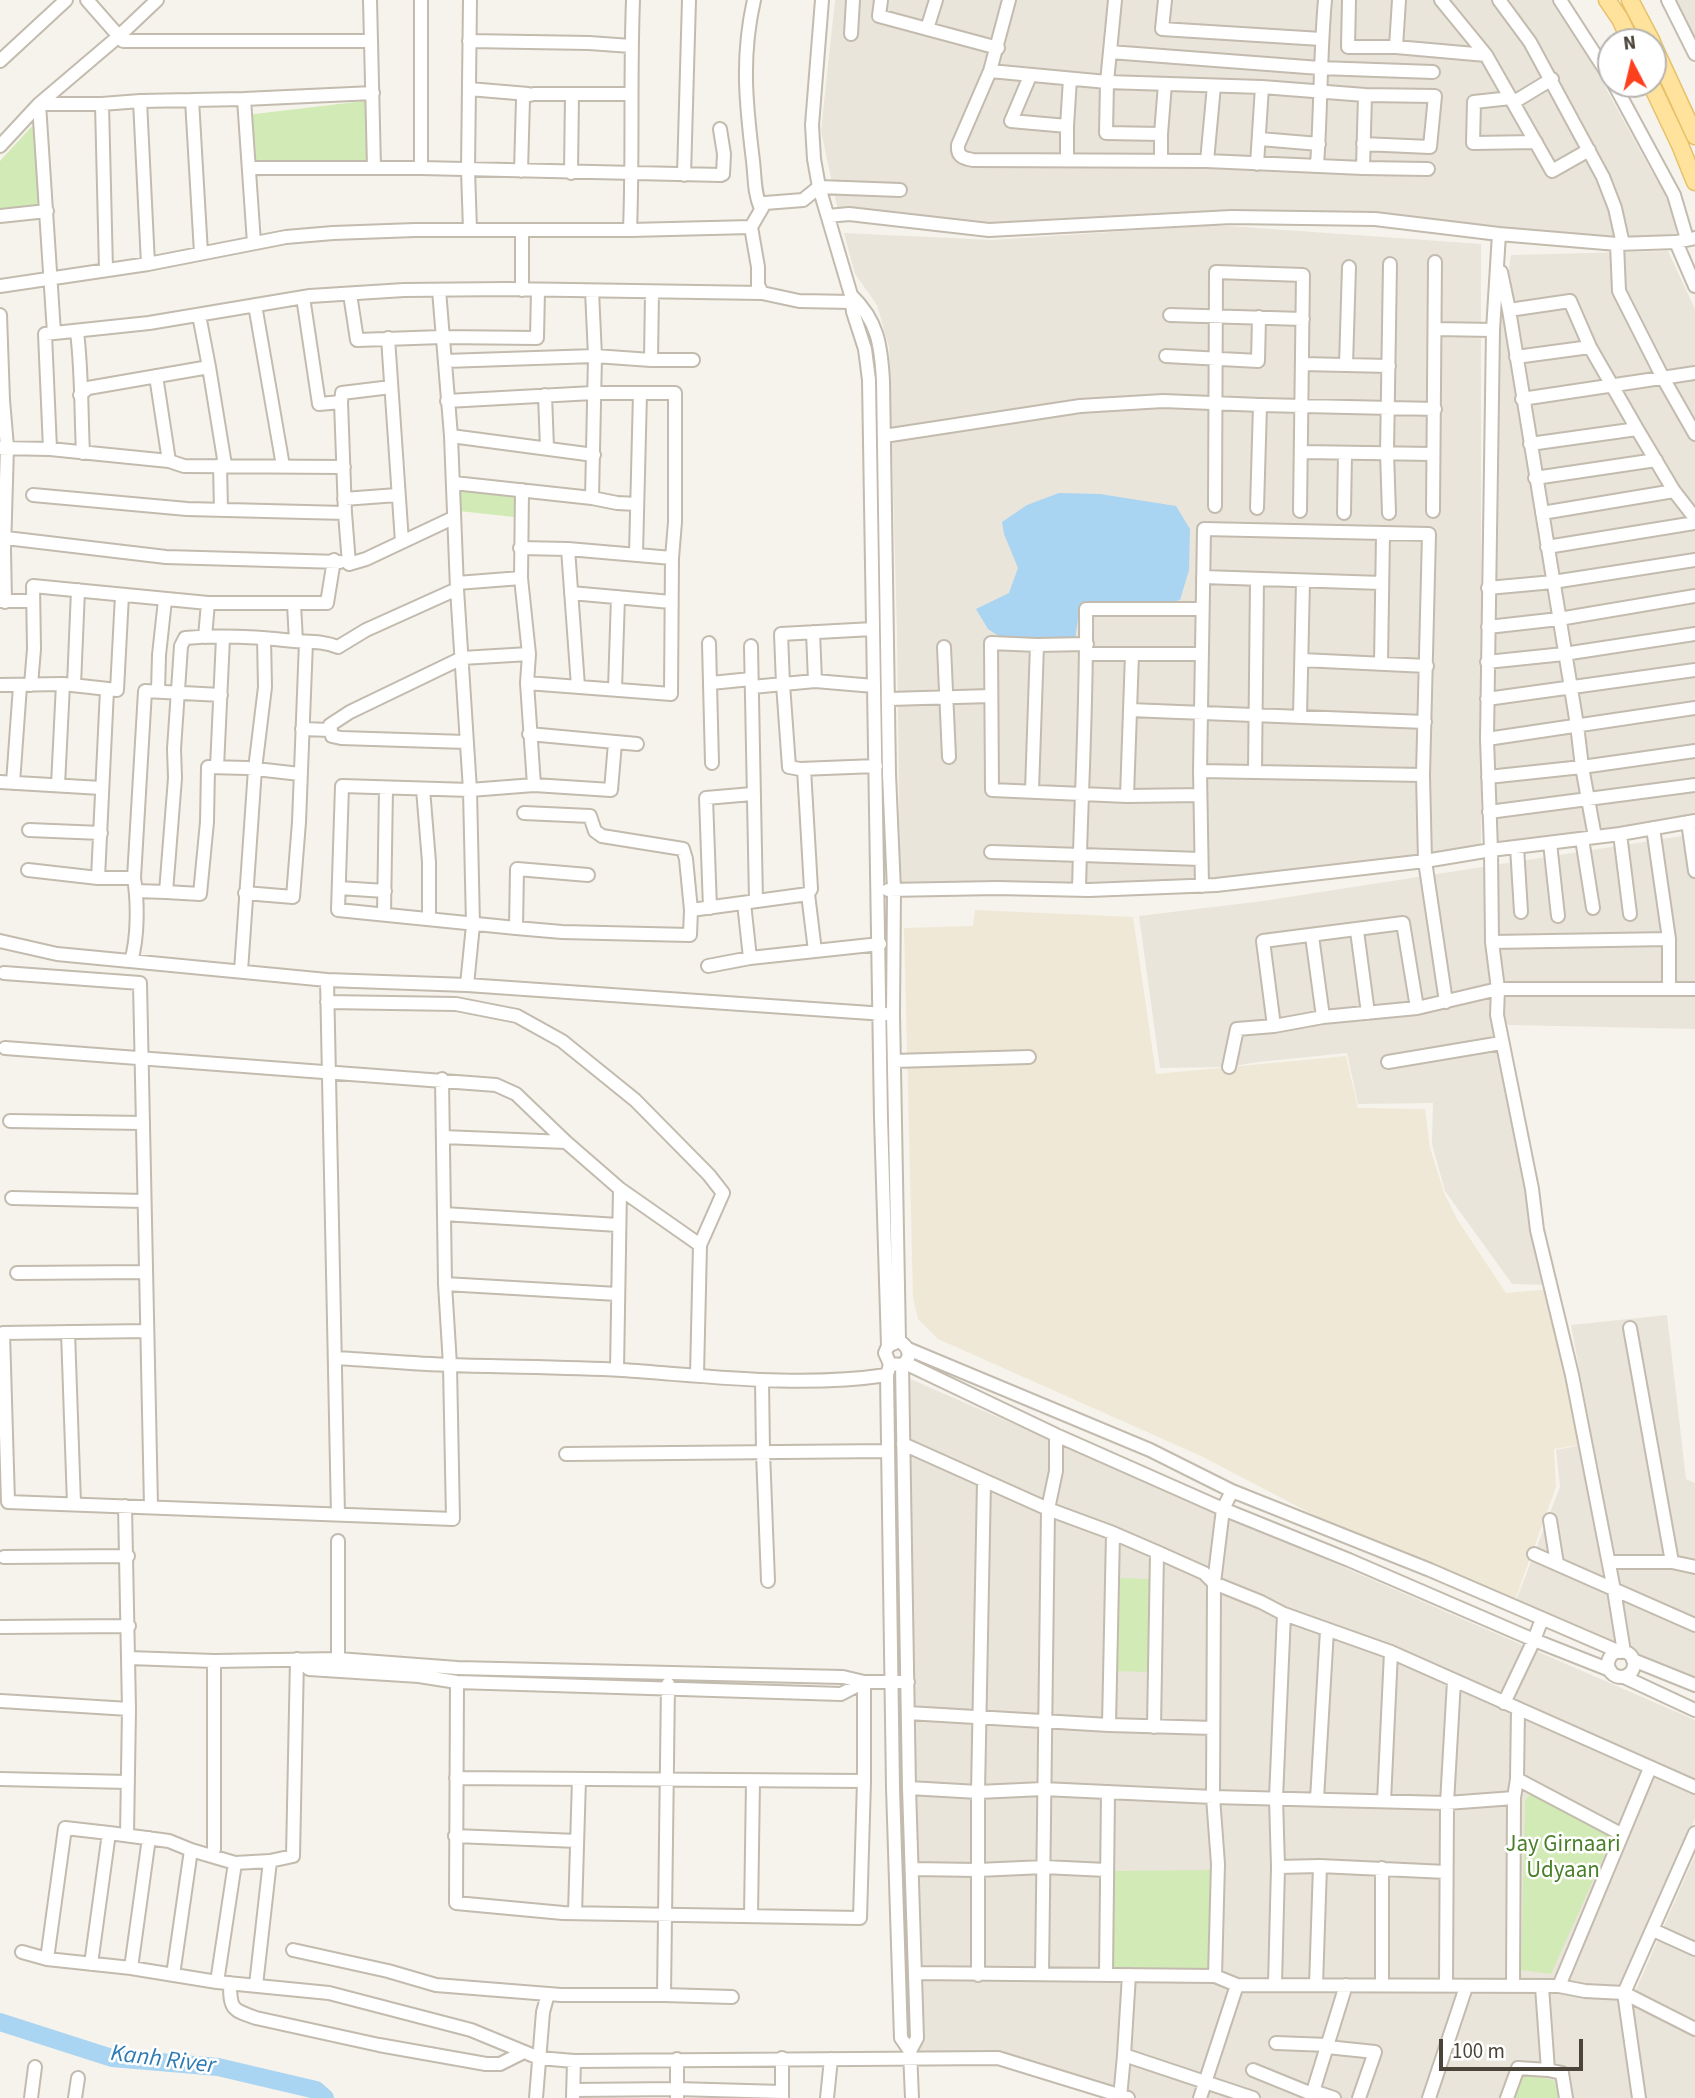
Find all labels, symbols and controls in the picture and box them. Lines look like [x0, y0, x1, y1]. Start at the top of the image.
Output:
north arrow [1597, 28, 1667, 98]
text: N [1622, 29, 1638, 58]
park label: Jay Girnaari Udyaan [1505, 1832, 1621, 1886]
scale bar [1443, 2024, 1586, 2068]
text: 100 m [1452, 2036, 1505, 2066]
water label: Kanh River [109, 2040, 217, 2082]

